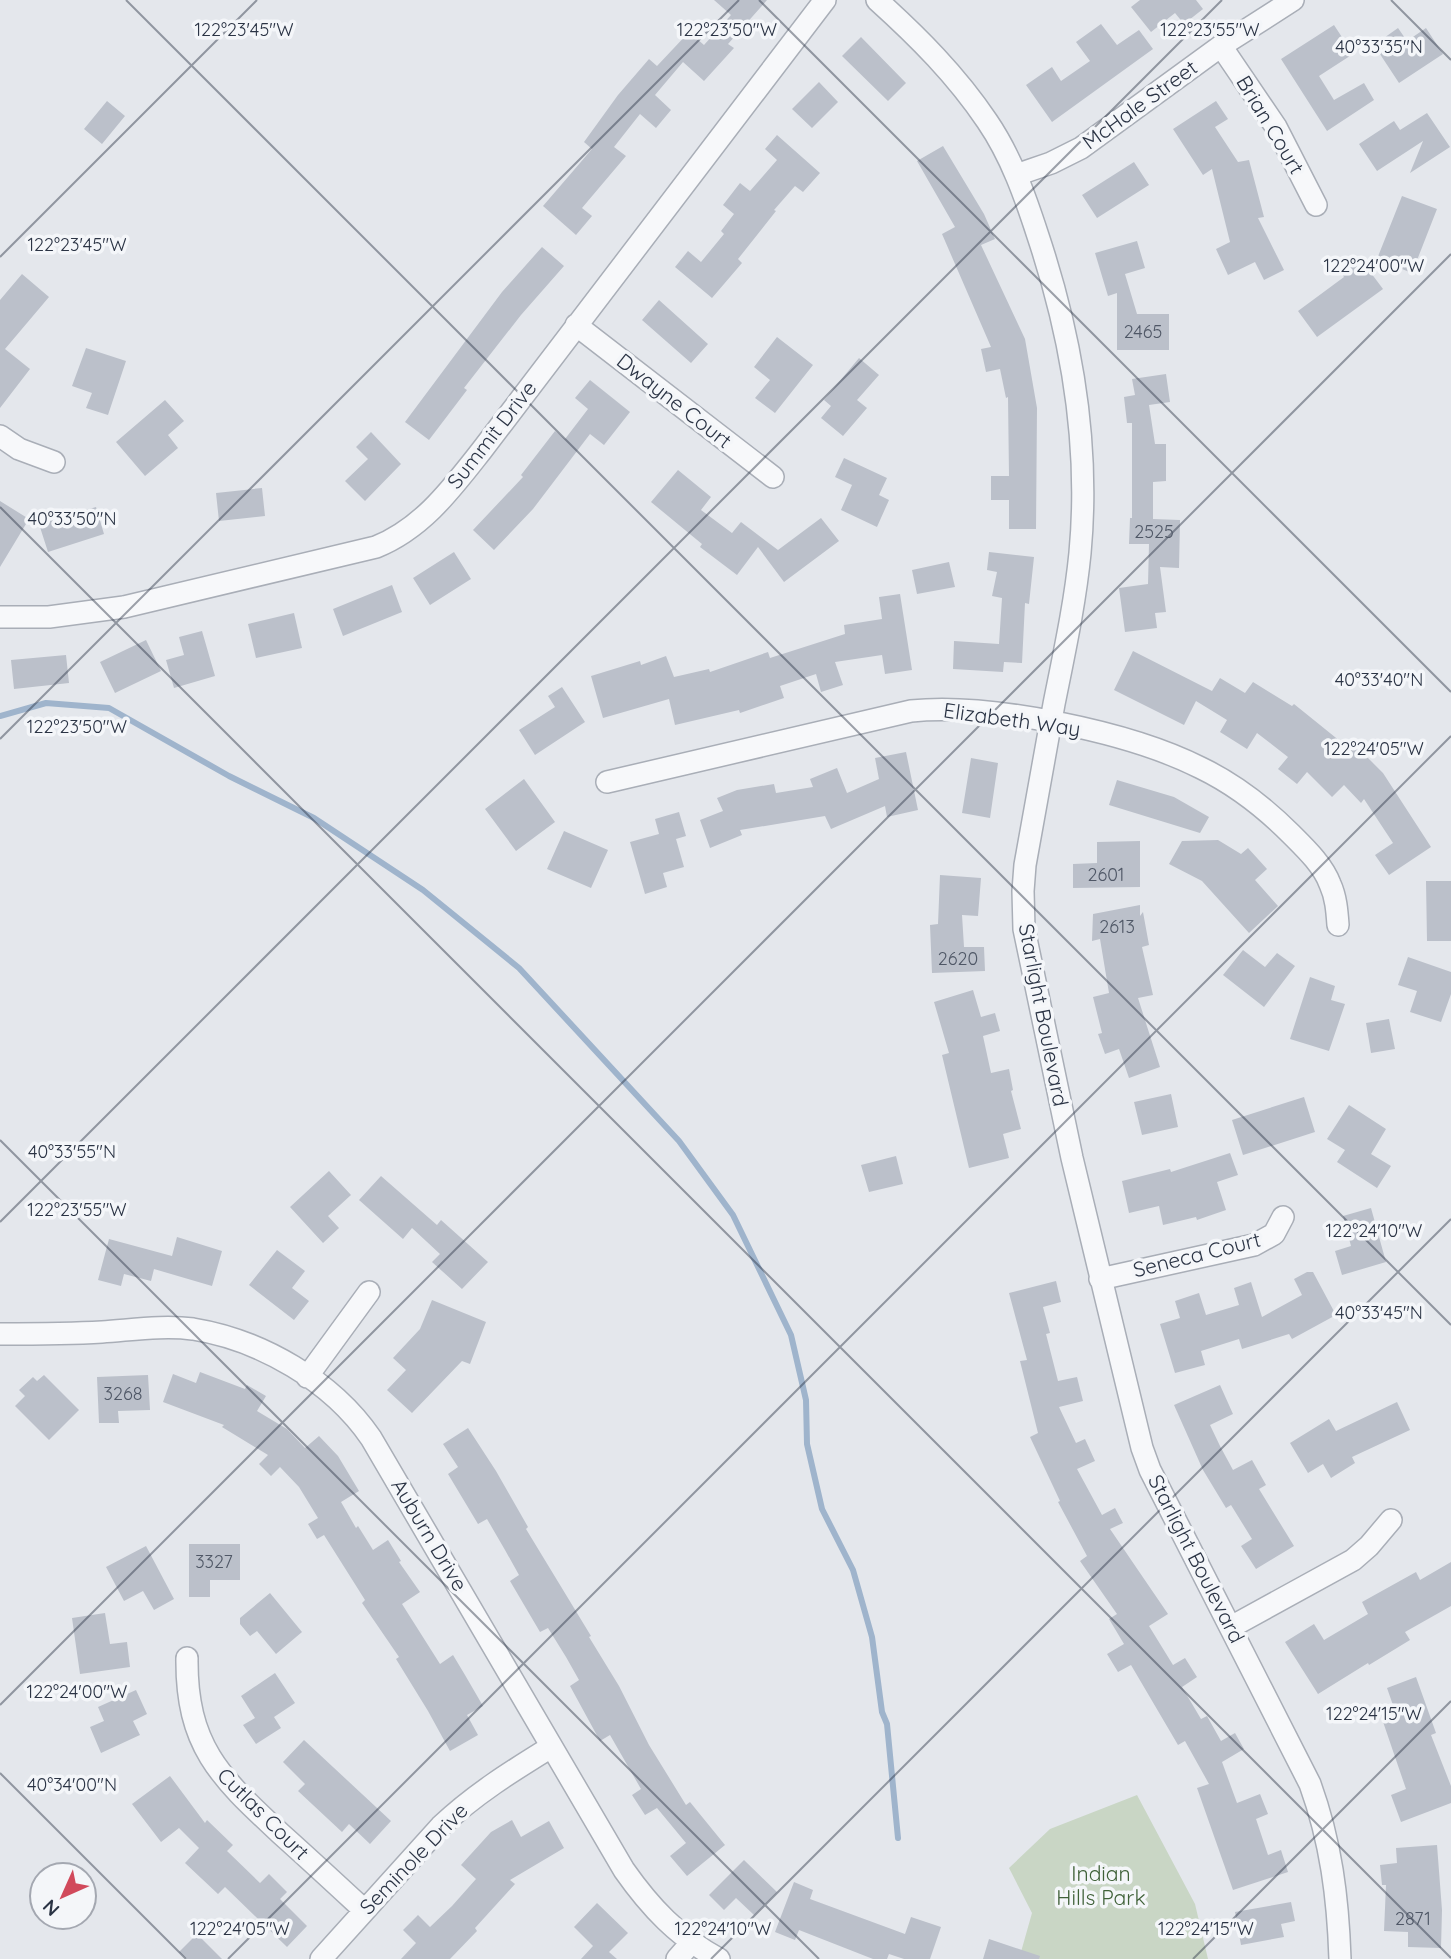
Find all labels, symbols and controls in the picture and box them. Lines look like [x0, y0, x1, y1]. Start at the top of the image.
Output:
text: 122°23'45"W [194, 18, 294, 41]
text: 122°23'50"W [677, 18, 777, 41]
text: 122°23'55"W [1160, 18, 1260, 41]
text: 40°33'35"N [1335, 35, 1423, 58]
street label: McHale Street [1077, 54, 1202, 155]
street label: Brian Court [1231, 70, 1310, 178]
text: 122°23'45"W [27, 233, 127, 256]
text: 122°24'00"W [1324, 254, 1424, 277]
house number: 2465 [1124, 320, 1162, 343]
street label: Dwayne Court [612, 347, 737, 453]
street label: Summit Drive [441, 375, 541, 494]
text: 40°33'50"N [27, 507, 117, 530]
house number: 2525 [1134, 520, 1174, 543]
text: 40°33'40"N [1335, 668, 1423, 691]
street label: Elizabeth Way [942, 697, 1082, 741]
text: 122°23'50"W [27, 715, 127, 738]
text: 122°24'05"W [1324, 737, 1424, 760]
house number: 2601 [1087, 863, 1125, 886]
house number: 2613 [1099, 915, 1135, 938]
street label: Starlight Boulevard [1013, 921, 1074, 1108]
house number: 2620 [938, 947, 978, 970]
text: 40°33'55"N [28, 1140, 116, 1163]
text: 122°23'55"W [27, 1198, 127, 1221]
text: 122°24'10"W [1326, 1219, 1422, 1242]
street label: Seneca Court [1130, 1226, 1263, 1282]
text: 40°33'45"N [1335, 1301, 1423, 1324]
house number: 3268 [104, 1382, 142, 1405]
street label: Starlight Boulevard [1143, 1470, 1251, 1647]
street label: Auburn Drive [386, 1474, 474, 1595]
house number: 3327 [195, 1550, 233, 1573]
text: 122°24'00"W [27, 1680, 127, 1703]
text: 122°24'15"W [1326, 1702, 1422, 1725]
street label: Cutlas Court [212, 1762, 315, 1865]
text: 40°34'00"N [27, 1773, 117, 1796]
street label: Seminole Drive [354, 1797, 473, 1919]
park label: Indian Hills Park [1056, 1860, 1146, 1910]
north arrow [28, 1861, 98, 1931]
text: N [38, 1895, 64, 1921]
house number: 2871 [1395, 1907, 1431, 1930]
text: 122°24'05"W [190, 1917, 290, 1940]
text: 122°24'10"W [675, 1917, 771, 1940]
text: 122°24'15"W [1158, 1917, 1254, 1940]

